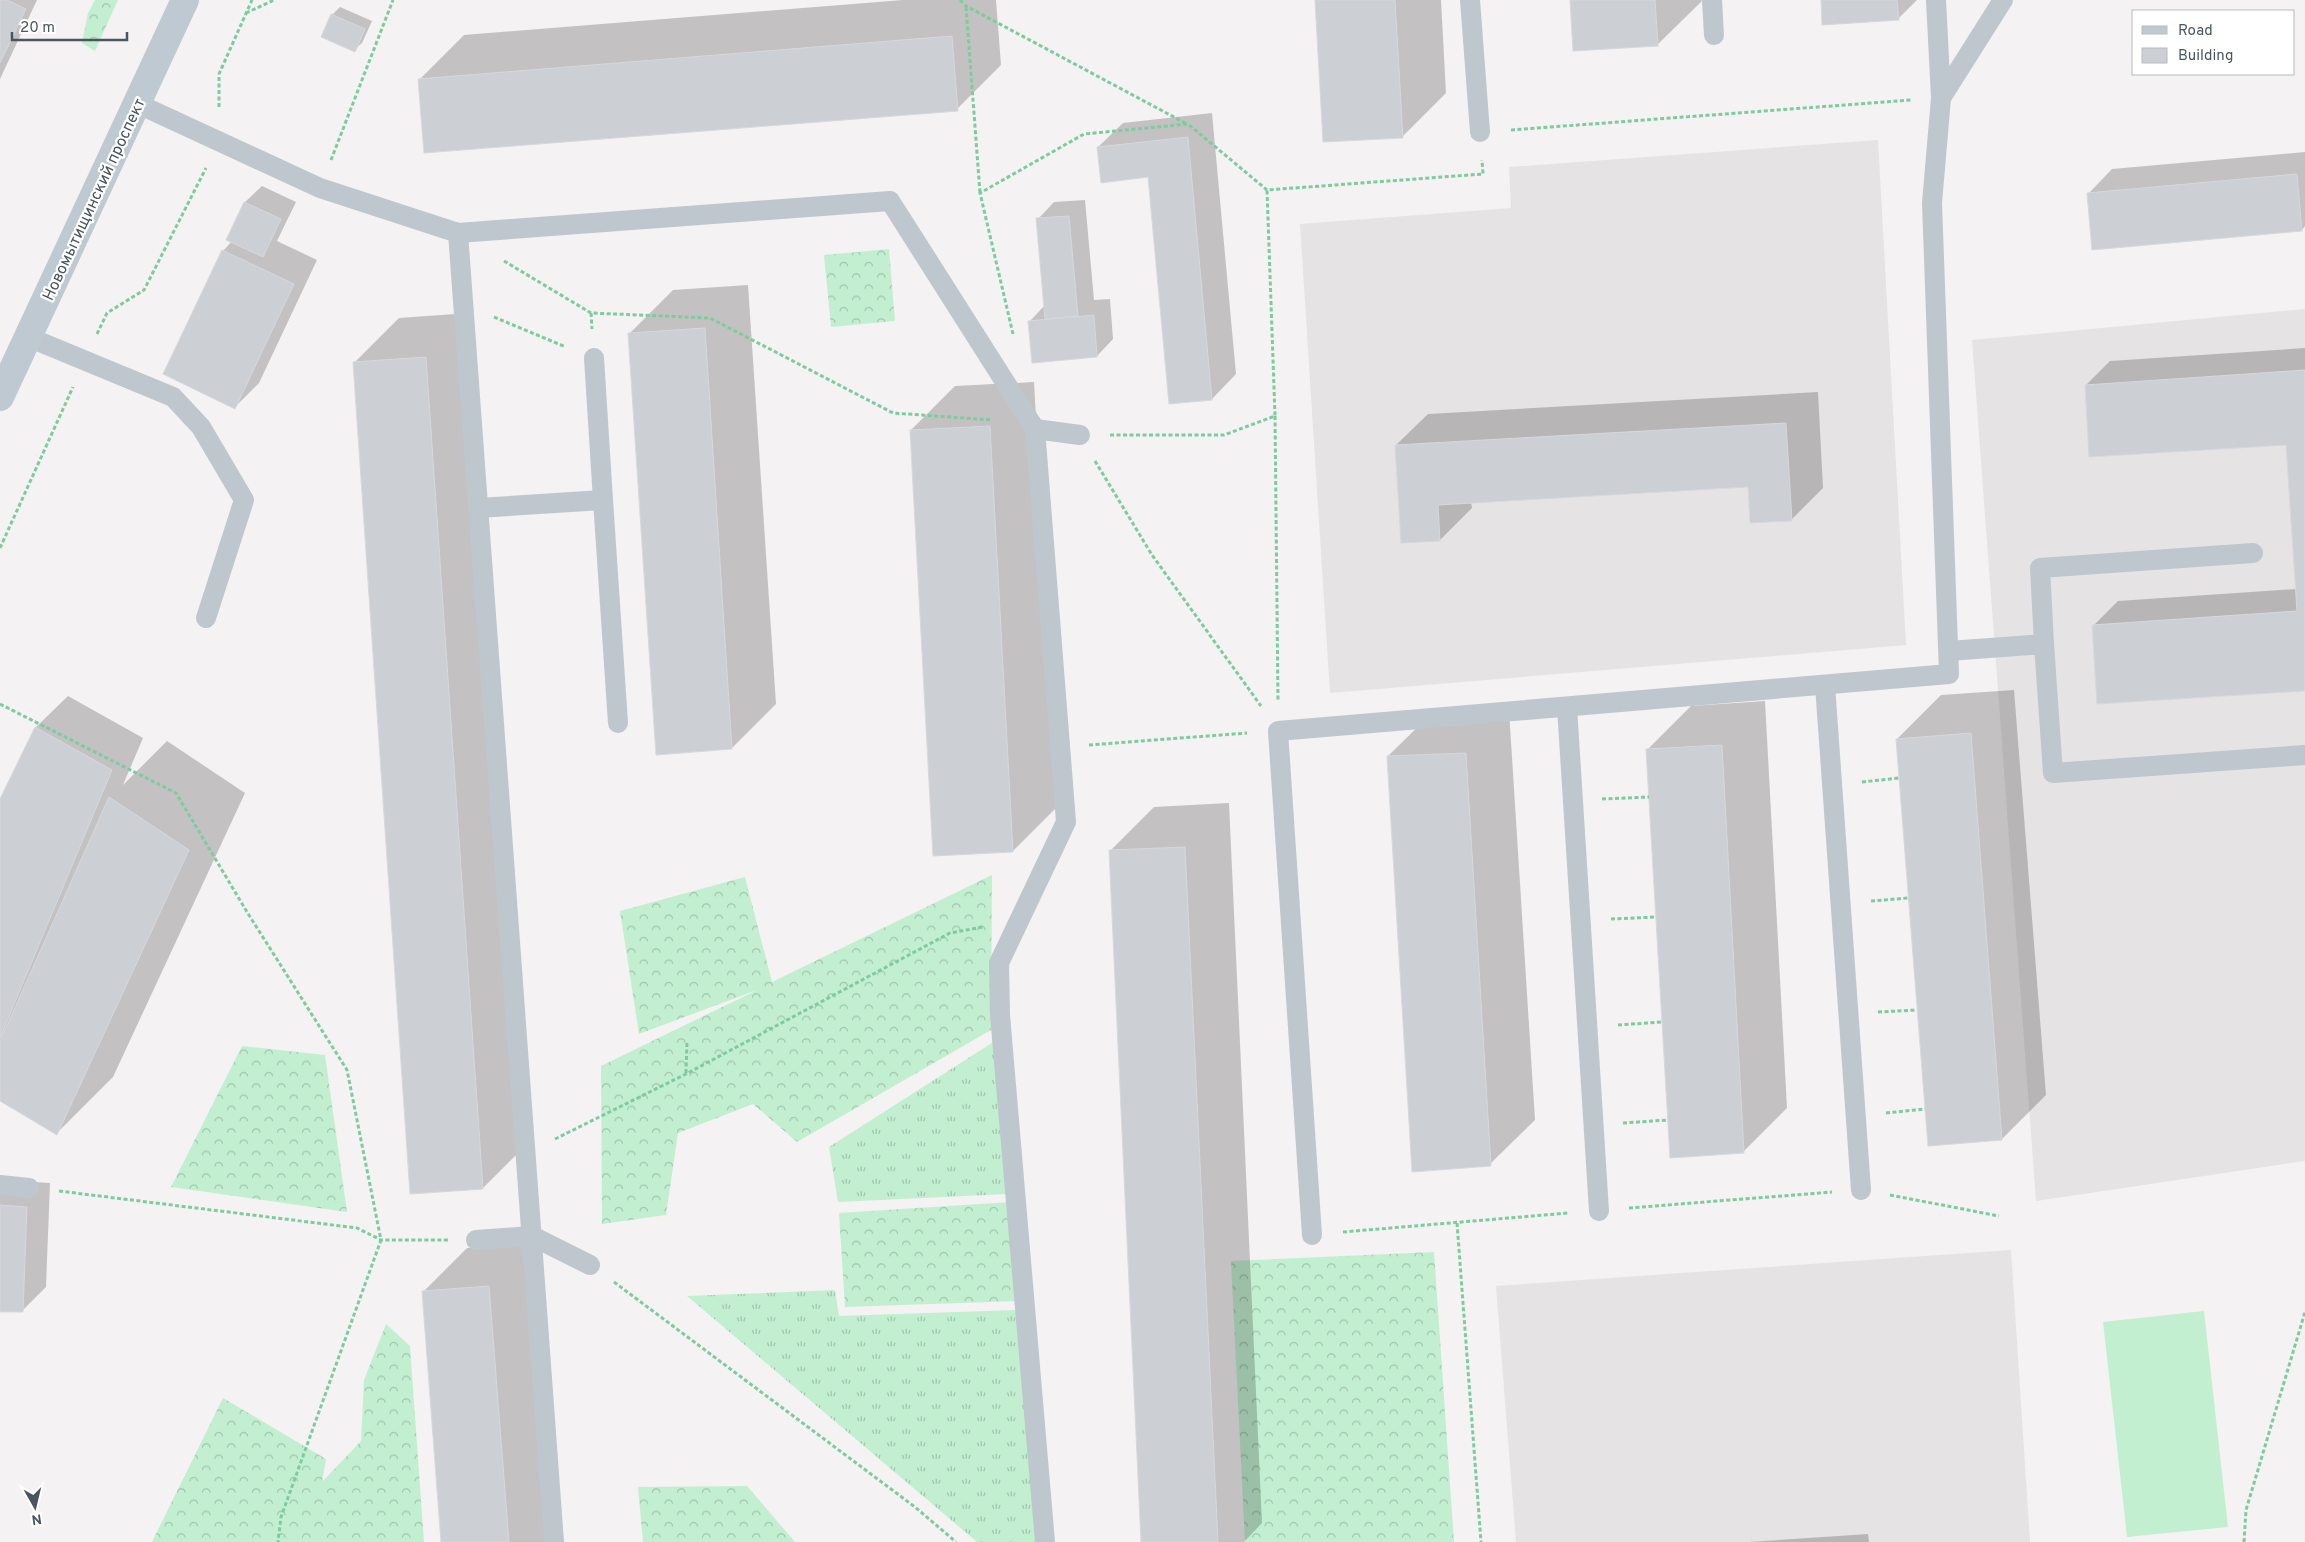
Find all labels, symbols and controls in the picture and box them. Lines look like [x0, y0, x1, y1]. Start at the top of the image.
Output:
scale bar [12, 10, 128, 42]
legend [2132, 10, 2295, 75]
text: 20 m [20, 19, 55, 38]
text: Road [2178, 22, 2213, 41]
text: Building [2178, 47, 2233, 66]
street label: Новомытищинский проспект [39, 95, 151, 304]
north arrow [10, 1482, 60, 1532]
text: N [30, 1509, 43, 1528]

